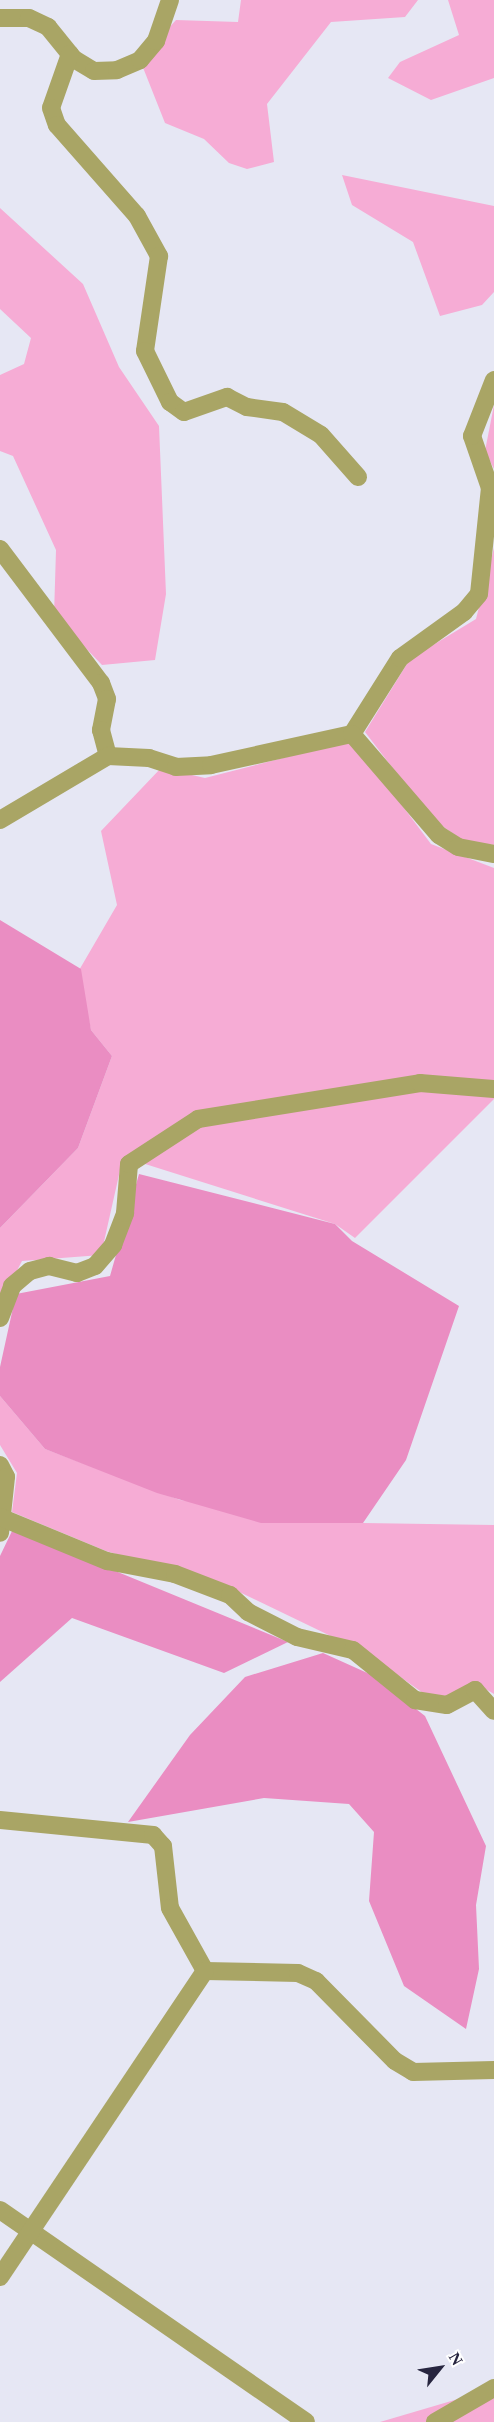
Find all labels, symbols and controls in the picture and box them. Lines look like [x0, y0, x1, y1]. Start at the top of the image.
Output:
north arrow [410, 2338, 470, 2398]
text: N [446, 2349, 466, 2368]

